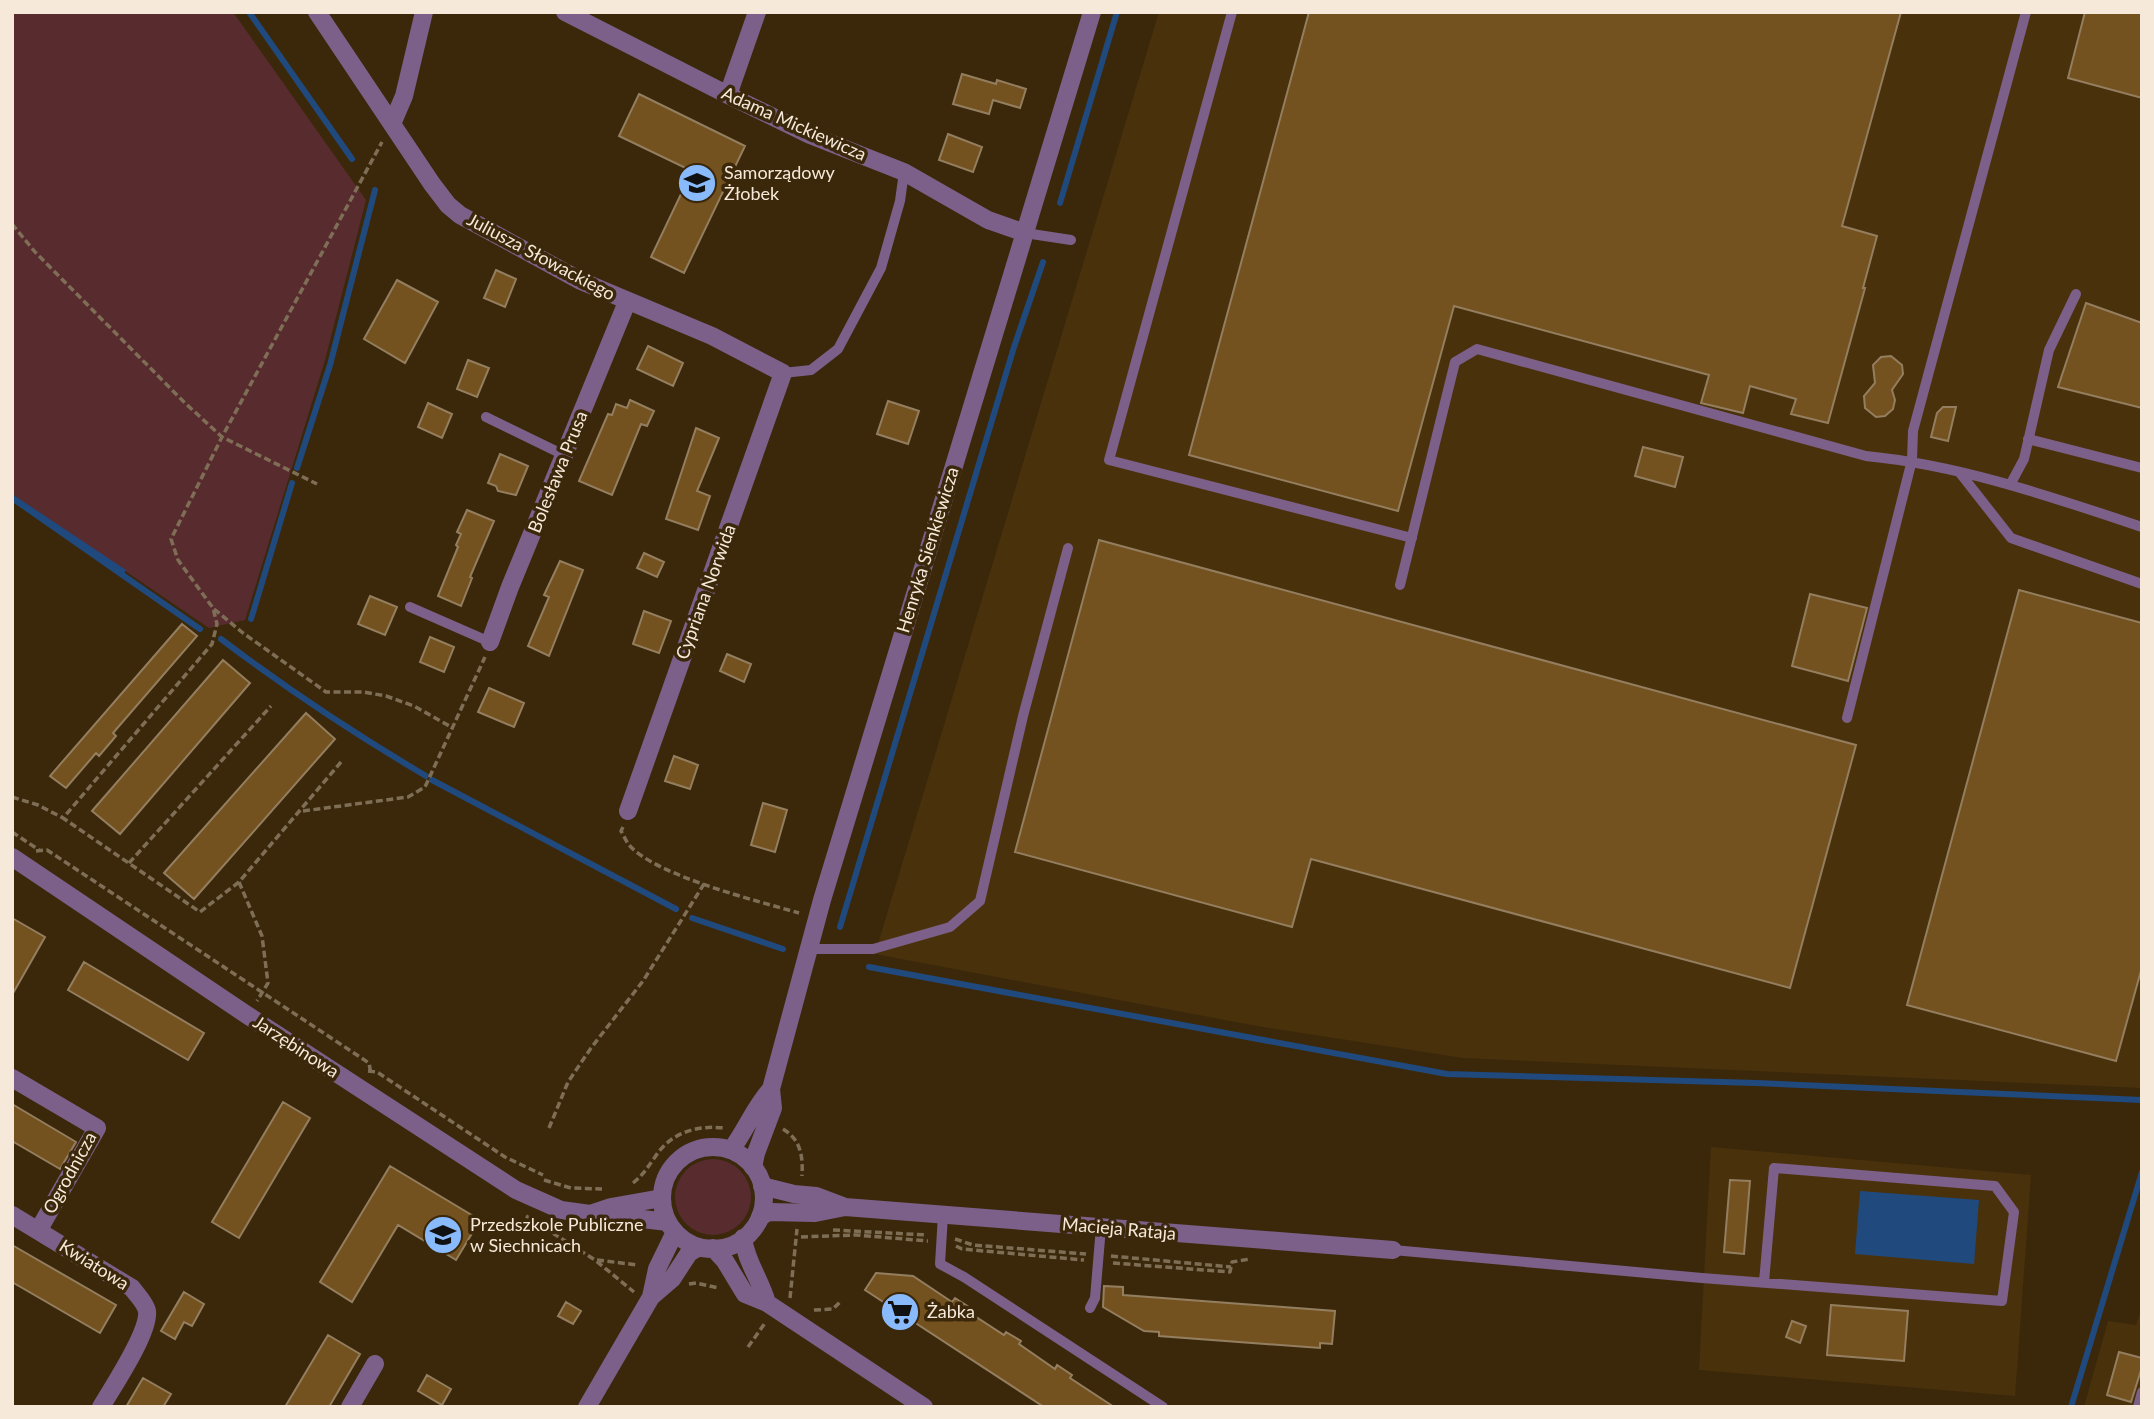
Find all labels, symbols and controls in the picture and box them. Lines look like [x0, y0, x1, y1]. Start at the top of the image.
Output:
street label: Adama Mickiewicza [719, 81, 870, 165]
place label: Samorządowy Żłobek [724, 161, 836, 204]
school or university icon: Samorządowy Żłobek [676, 162, 718, 204]
street label: Juliusza Słowackiego [464, 208, 619, 304]
street label: Bolesława Prusa [523, 408, 591, 536]
street label: Henryka Sienkiewicza [891, 464, 963, 635]
street label: Cypriana Norwida [670, 521, 740, 662]
street label: Jarzębinowa [250, 1010, 344, 1082]
street label: Ogrodnicza [38, 1128, 101, 1217]
street label: Macieja Rataja [1061, 1212, 1177, 1244]
place label: Przedszkole Publiczne w Siechnicach [470, 1213, 644, 1256]
school or university icon: Przedszkole Publiczne w Siechnicach [422, 1214, 464, 1256]
street label: Kwiatowa [56, 1234, 133, 1294]
supermarket icon: Żabka [879, 1291, 921, 1333]
place label: Żabka [927, 1300, 975, 1322]

